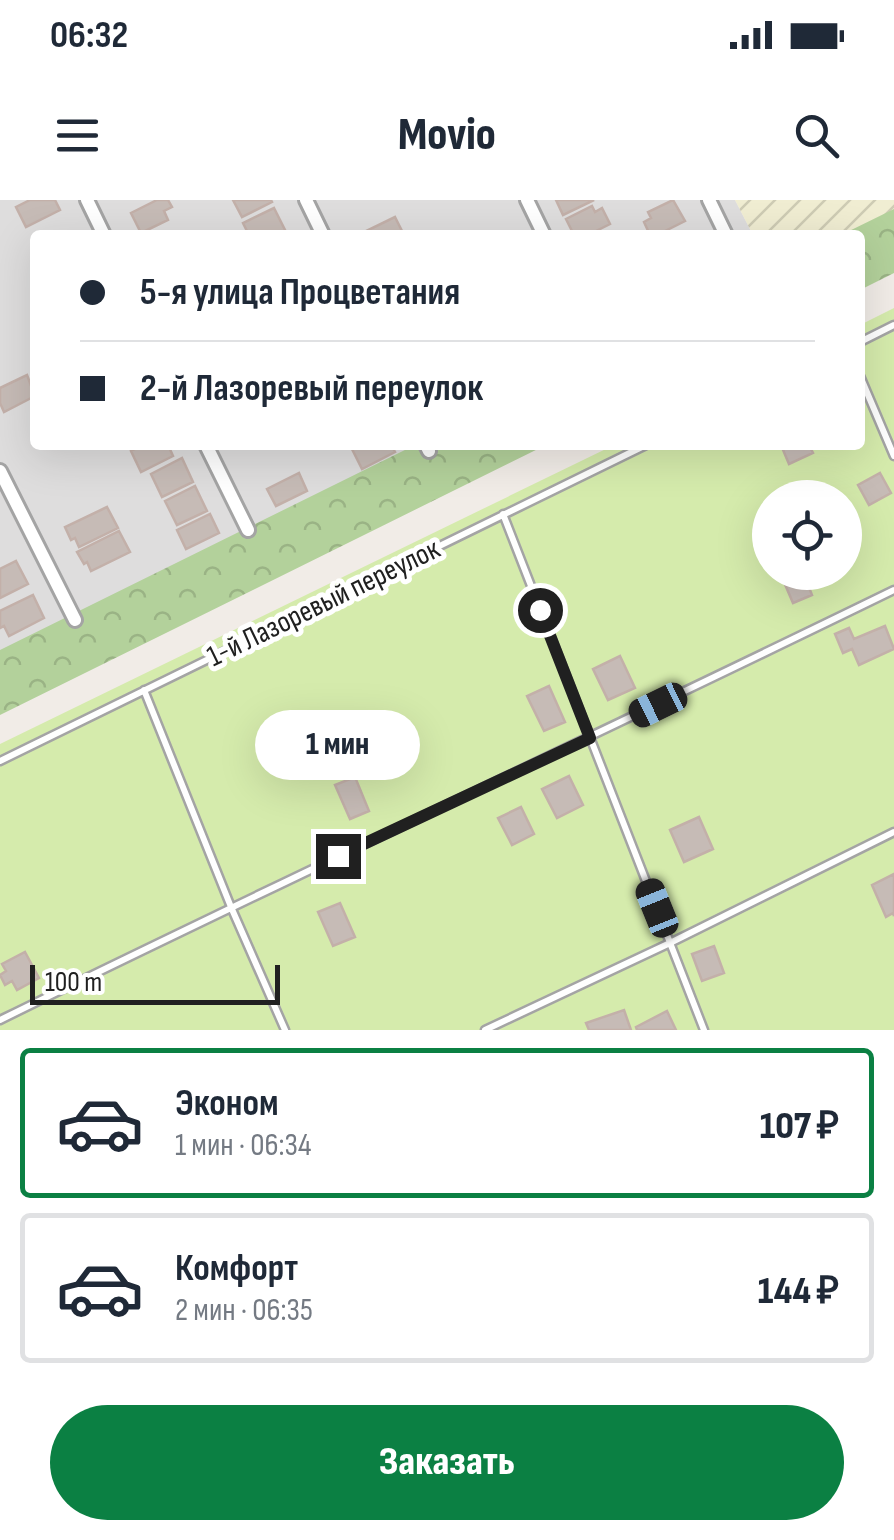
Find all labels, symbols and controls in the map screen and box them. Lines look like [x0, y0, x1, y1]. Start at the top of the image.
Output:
text: 06:32 [50, 13, 128, 58]
icon: menu [50, 108, 105, 163]
text: Movio [398, 108, 496, 163]
icon: search [789, 108, 844, 163]
text: 5-я улица Процветания [140, 270, 460, 315]
text: 2-й Лазоревый переулок [140, 366, 483, 411]
map controls [752, 480, 862, 590]
button: locate [752, 480, 862, 590]
street label: 1-й Лазоревый переулок [201, 531, 446, 675]
route start [518, 588, 563, 633]
car [624, 678, 692, 732]
callout: 1 мин [255, 711, 420, 781]
text: 1 мин [306, 725, 369, 764]
route end [316, 834, 361, 879]
car [632, 875, 682, 941]
scale bar [30, 960, 280, 1004]
text: 100 m [45, 966, 102, 999]
icon: car [55, 1078, 145, 1168]
text: Эконом [175, 1081, 279, 1126]
text: 107 ₽ [760, 1104, 839, 1149]
text: 1 мин · 06:34 [175, 1126, 311, 1165]
icon: car [55, 1243, 145, 1333]
text: Комфорт [175, 1246, 298, 1291]
text: 144 ₽ [758, 1269, 839, 1314]
text: 2 мин · 06:35 [175, 1291, 313, 1330]
button: Заказать [50, 1405, 844, 1520]

